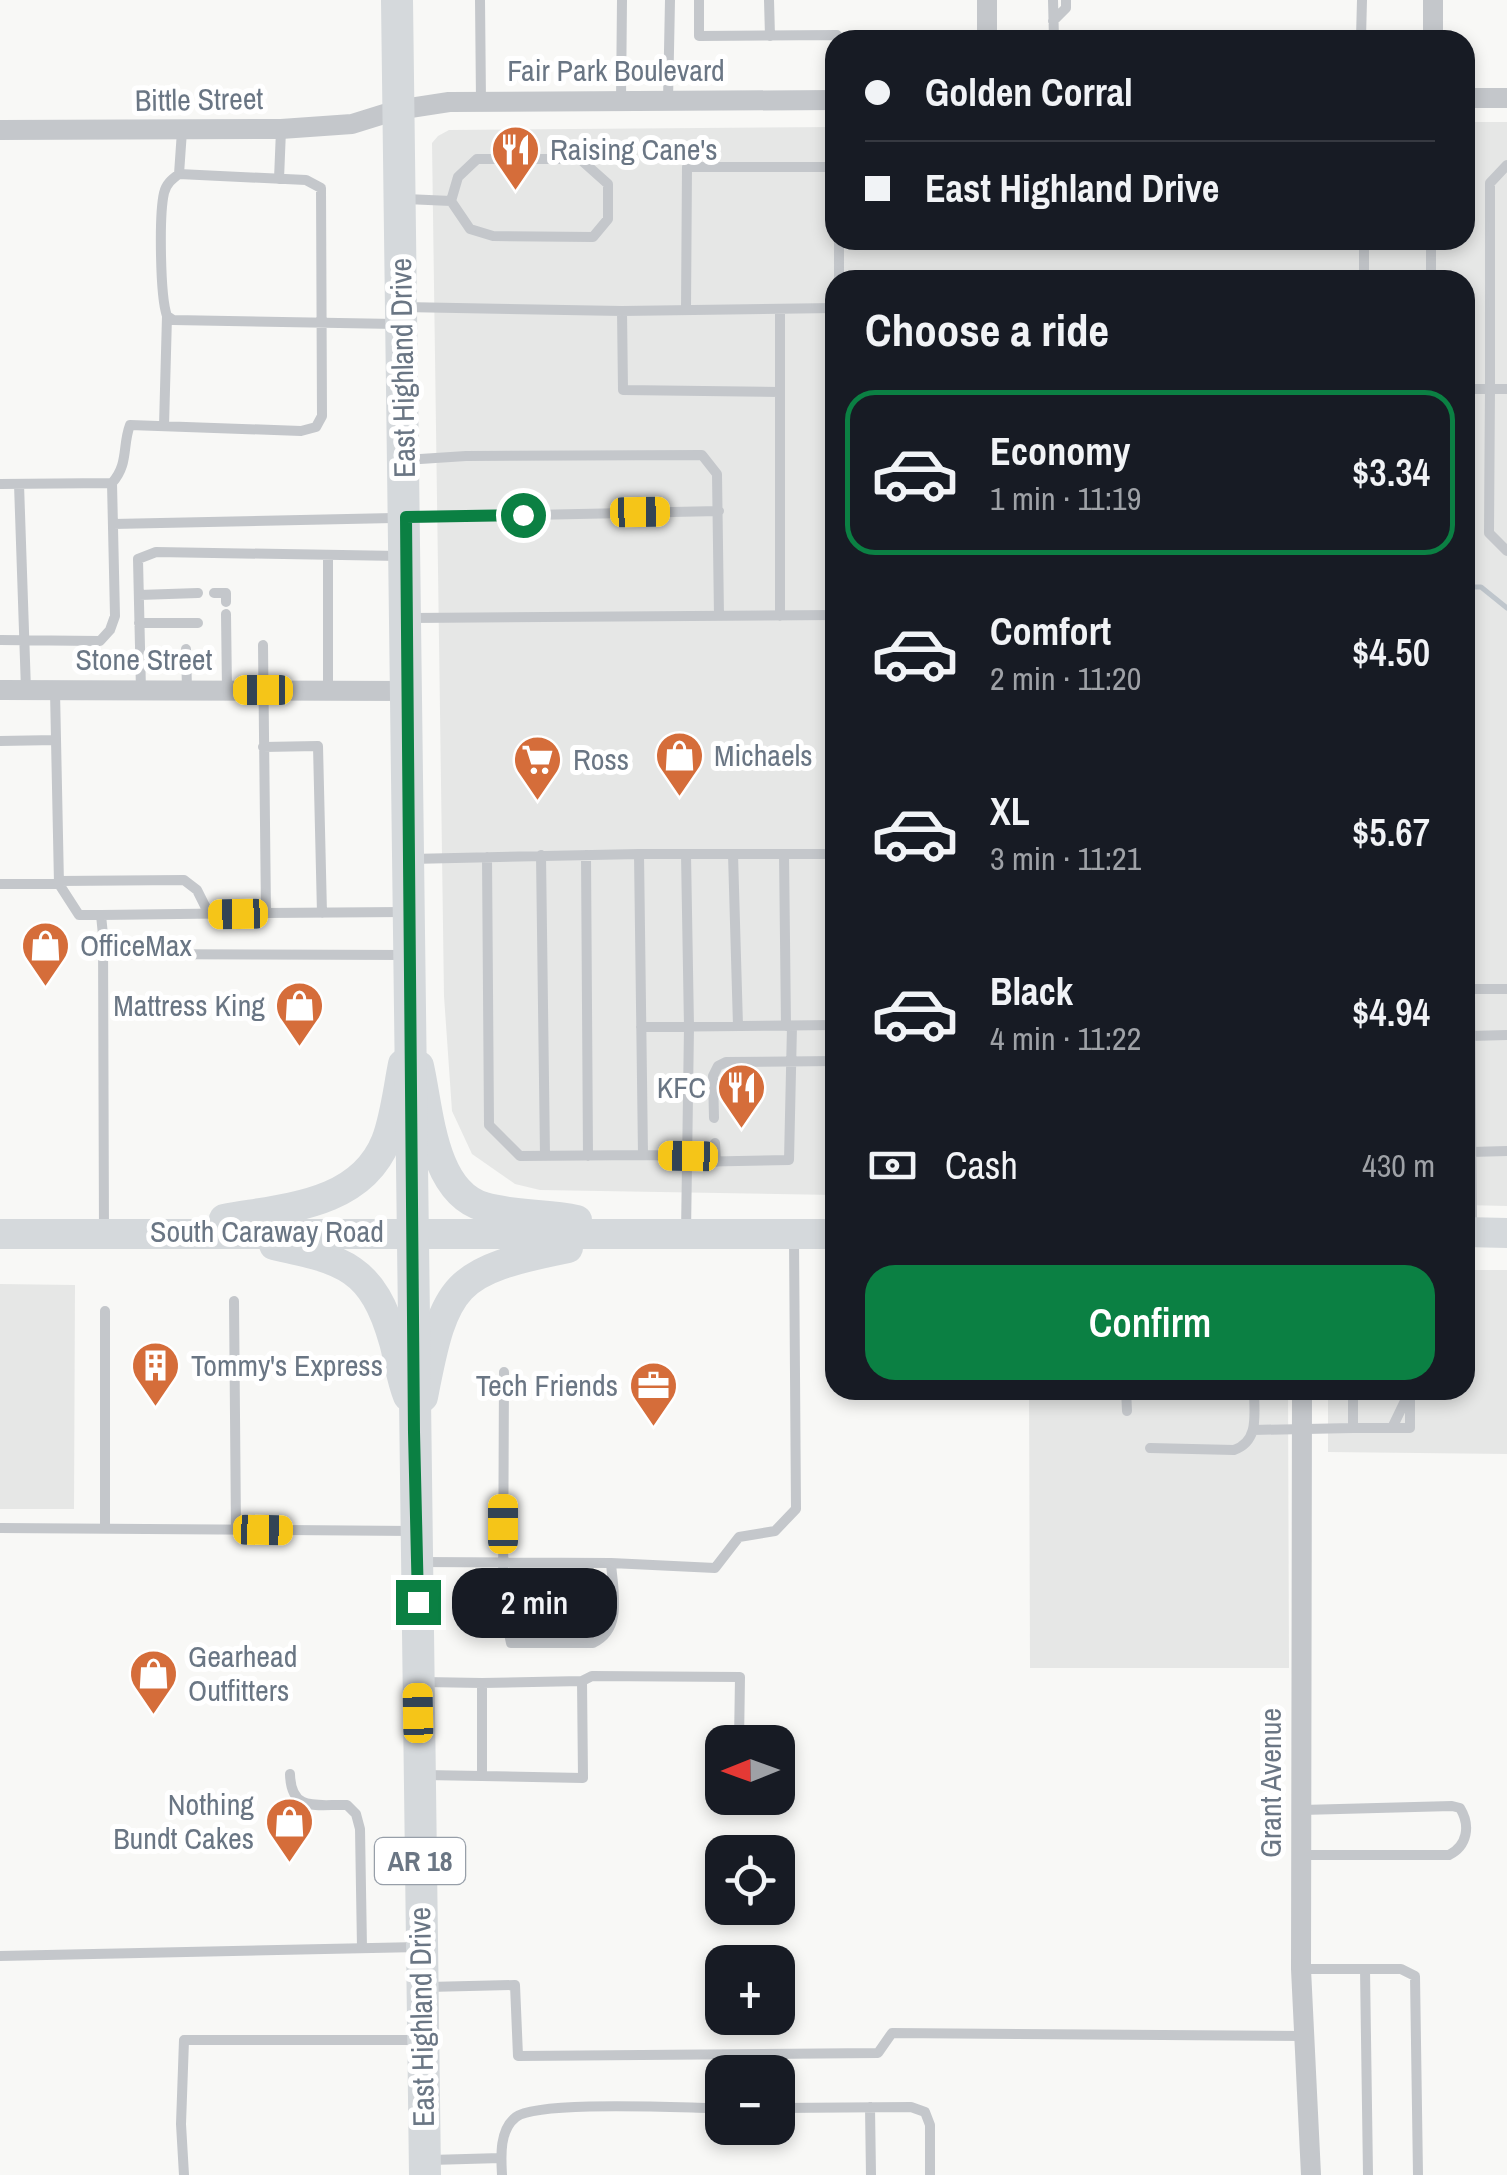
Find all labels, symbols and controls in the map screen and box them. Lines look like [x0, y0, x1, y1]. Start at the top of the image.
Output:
street label: Fair Park Boulevard [507, 50, 725, 90]
text: Golden Corral [925, 67, 1133, 118]
street label: Bittle Street [134, 78, 264, 120]
restaurant icon: Raising Cane's [489, 124, 541, 192]
place label: Raising Cane's [550, 129, 717, 169]
text: East Highland Drive [925, 163, 1219, 214]
street label: East Highland Drive [380, 258, 424, 478]
text: Choose a ride [865, 299, 1109, 360]
text: Economy [990, 426, 1130, 477]
icon: car [870, 428, 960, 518]
text: $3.34 [1352, 447, 1430, 498]
text: 1 min · 11:19 [990, 477, 1141, 520]
route start [501, 493, 546, 538]
car [610, 496, 670, 528]
text: Comfort [990, 606, 1111, 657]
icon: car [870, 608, 960, 698]
text: $4.50 [1352, 627, 1430, 678]
street label: Stone Street [76, 639, 213, 679]
text: 2 min · 11:20 [990, 657, 1141, 700]
car [233, 675, 293, 705]
shop icon: Michaels [653, 730, 705, 798]
supermarket icon: Ross [512, 734, 564, 802]
place label: Michaels [714, 735, 812, 775]
place label: Ross [573, 739, 629, 779]
text: XL [990, 786, 1030, 837]
icon: car [870, 788, 960, 878]
text: $5.67 [1352, 807, 1430, 858]
text: 3 min · 11:21 [990, 837, 1141, 880]
car [208, 898, 268, 930]
shop icon: OfficeMax [19, 920, 71, 988]
place label: OfficeMax [80, 925, 192, 965]
text: Black [990, 966, 1073, 1017]
icon: car [870, 968, 960, 1058]
shop icon: Mattress King [274, 980, 326, 1048]
place label: Mattress King [113, 985, 265, 1025]
text: $4.94 [1352, 987, 1430, 1038]
text: 4 min · 11:22 [990, 1017, 1141, 1060]
restaurant icon: KFC [715, 1062, 767, 1130]
place label: KFC [657, 1067, 706, 1107]
icon: cash [865, 1138, 920, 1193]
car [658, 1140, 718, 1172]
text: Cash [945, 1140, 1018, 1191]
text: 430 m [1362, 1144, 1435, 1187]
street label: South Caraway Road [150, 1211, 384, 1251]
button: Confirm [865, 1265, 1435, 1380]
building icon: Tommy's Express [130, 1340, 182, 1408]
place label: Tommy's Express [191, 1345, 383, 1385]
office icon: Tech Friends [627, 1360, 679, 1428]
place label: Tech Friends [476, 1365, 618, 1405]
car [488, 1494, 518, 1554]
car [233, 1514, 293, 1546]
callout: 2 min [453, 1567, 618, 1637]
route end [396, 1580, 441, 1625]
text: 2 min [501, 1581, 568, 1624]
place label: Gearhead Outfitters [188, 1636, 297, 1710]
shop icon: Gearhead Outfitters [127, 1648, 179, 1716]
car [402, 1683, 434, 1743]
street label: Grant Avenue [1250, 1708, 1290, 1858]
north arrow [705, 1725, 795, 1815]
map controls [705, 1725, 795, 2145]
place label: Nothing Bundt Cakes [113, 1784, 254, 1858]
shop icon: Nothing Bundt Cakes [263, 1796, 315, 1864]
button: locate [705, 1835, 795, 1925]
road number: AR 18 [375, 1838, 465, 1884]
street label: East Highland Drive [399, 1907, 443, 2127]
button: + [705, 1945, 795, 2035]
button: − [705, 2055, 795, 2145]

